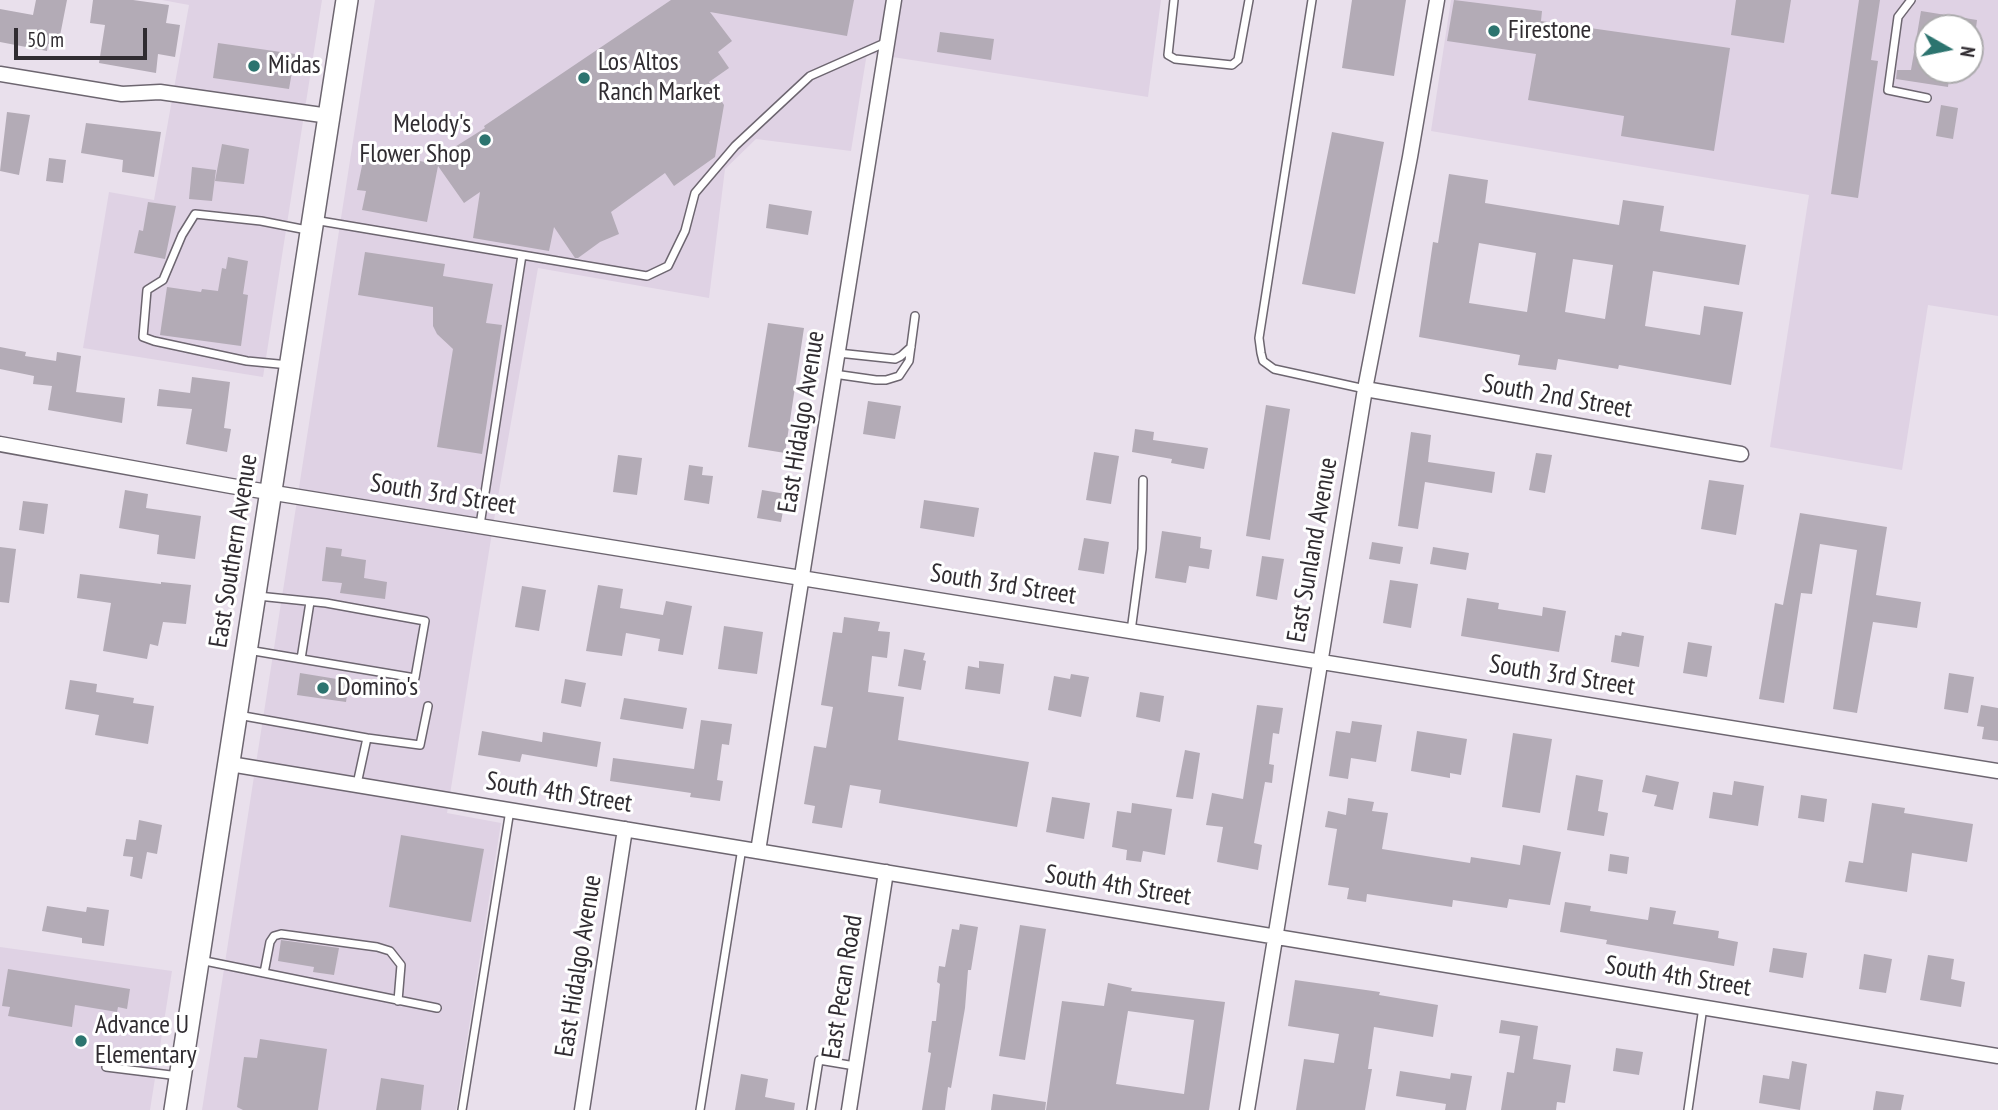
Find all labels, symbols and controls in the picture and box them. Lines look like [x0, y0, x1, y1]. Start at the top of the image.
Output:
scale bar [18, 14, 150, 58]
north arrow [1914, 14, 1984, 84]
place label: Firestone [1508, 15, 1591, 47]
marker: Firestone [1486, 23, 1502, 39]
text: 50 m [27, 26, 64, 53]
text: N [1955, 45, 1980, 59]
place label: Los Altos Ranch Market [598, 47, 720, 108]
place label: Midas [268, 50, 321, 82]
marker: Midas [246, 58, 262, 74]
marker: Los Altos Ranch Market [576, 70, 592, 86]
place label: Melody's Flower Shop [360, 109, 471, 170]
marker: Melody's Flower Shop [477, 132, 493, 148]
street label: East Hidalgo Avenue [772, 329, 832, 515]
street label: South 2nd Street [1480, 368, 1634, 426]
street label: East Southern Avenue [203, 452, 265, 650]
street label: East Sunland Avenue [1281, 455, 1345, 645]
street label: South 3rd Street [368, 468, 518, 522]
street label: South 3rd Street [928, 558, 1078, 612]
street label: South 3rd Street [1487, 649, 1637, 703]
place label: Domino's [337, 672, 418, 704]
marker: Domino's [315, 680, 331, 696]
street label: South 4th Street [484, 766, 634, 820]
street label: South 4th Street [1043, 859, 1193, 913]
street label: East Hidalgo Avenue [549, 873, 609, 1059]
street label: East Pecan Road [816, 913, 870, 1061]
street label: South 4th Street [1603, 950, 1753, 1004]
place label: Advance U Elementary [95, 1010, 196, 1072]
marker: Advance U Elementary [73, 1033, 89, 1049]

